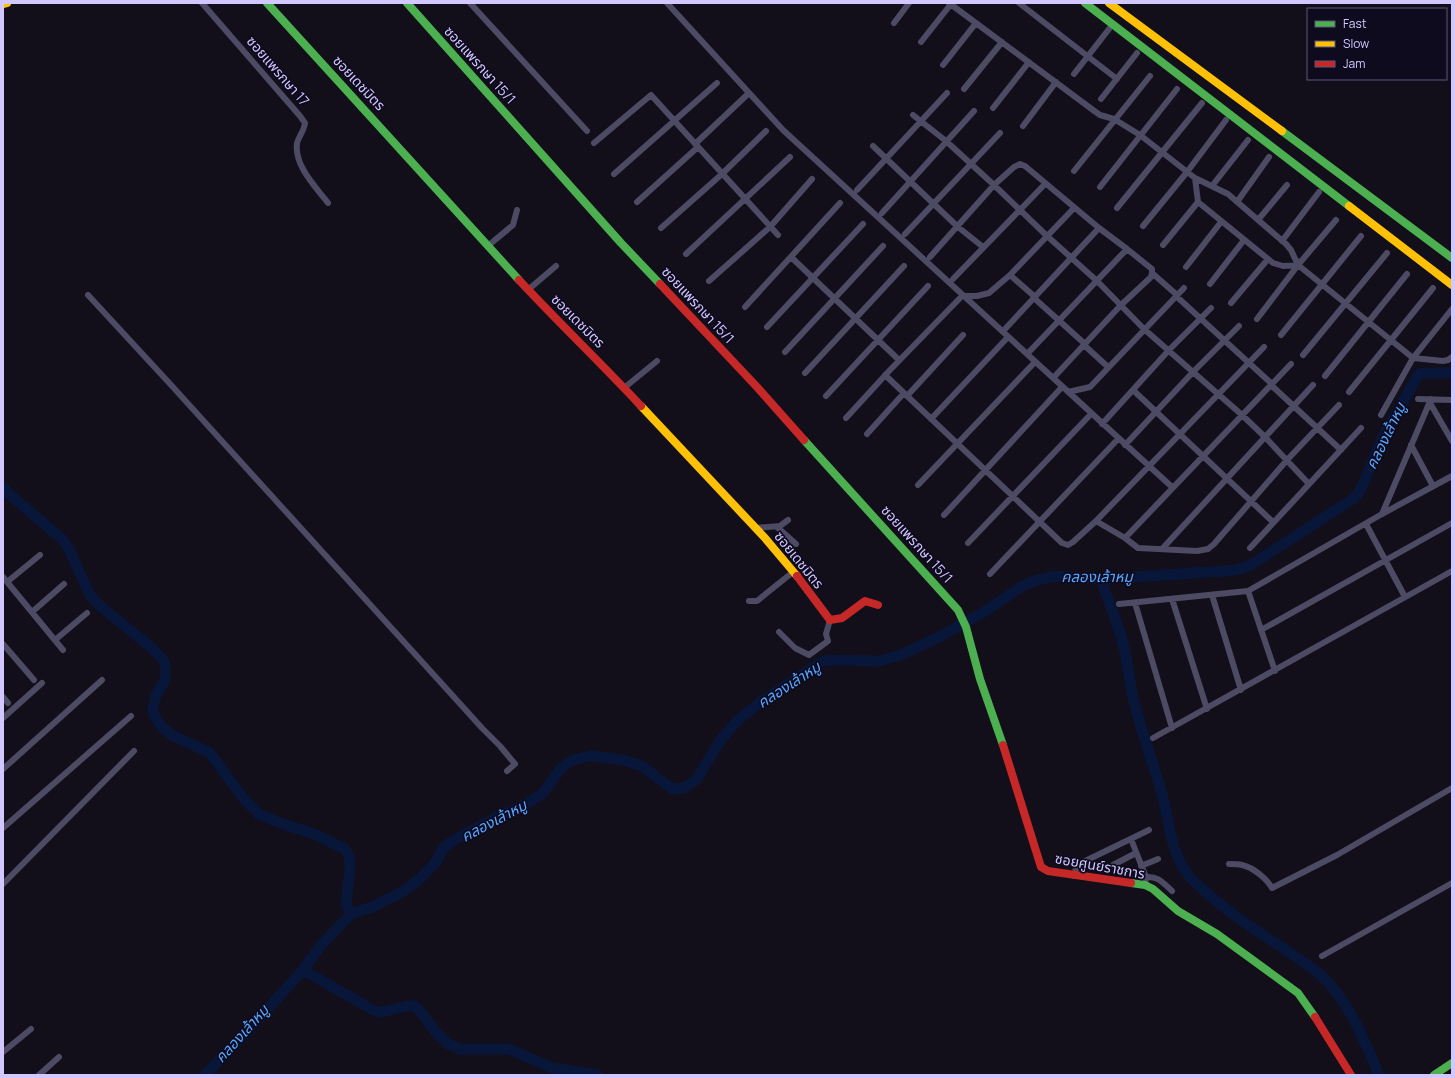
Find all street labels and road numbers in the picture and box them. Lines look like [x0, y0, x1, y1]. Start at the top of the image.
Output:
street label: ซอยแพรกษา 15/1 [440, 22, 520, 108]
street label: ซอยแพรกษา 17 [243, 32, 314, 110]
street label: ซอยเดชมิตร [329, 51, 390, 114]
street label: ซอยแพรกษา 15/1 [658, 262, 739, 347]
street label: ซอยเดชมิตร [547, 290, 610, 352]
street label: ซอยแพรกษา 15/1 [877, 501, 957, 587]
street label: ซอยเดชมิตร [770, 527, 829, 593]
street label: ซอยศูนย์ราชการ [1054, 848, 1147, 883]

